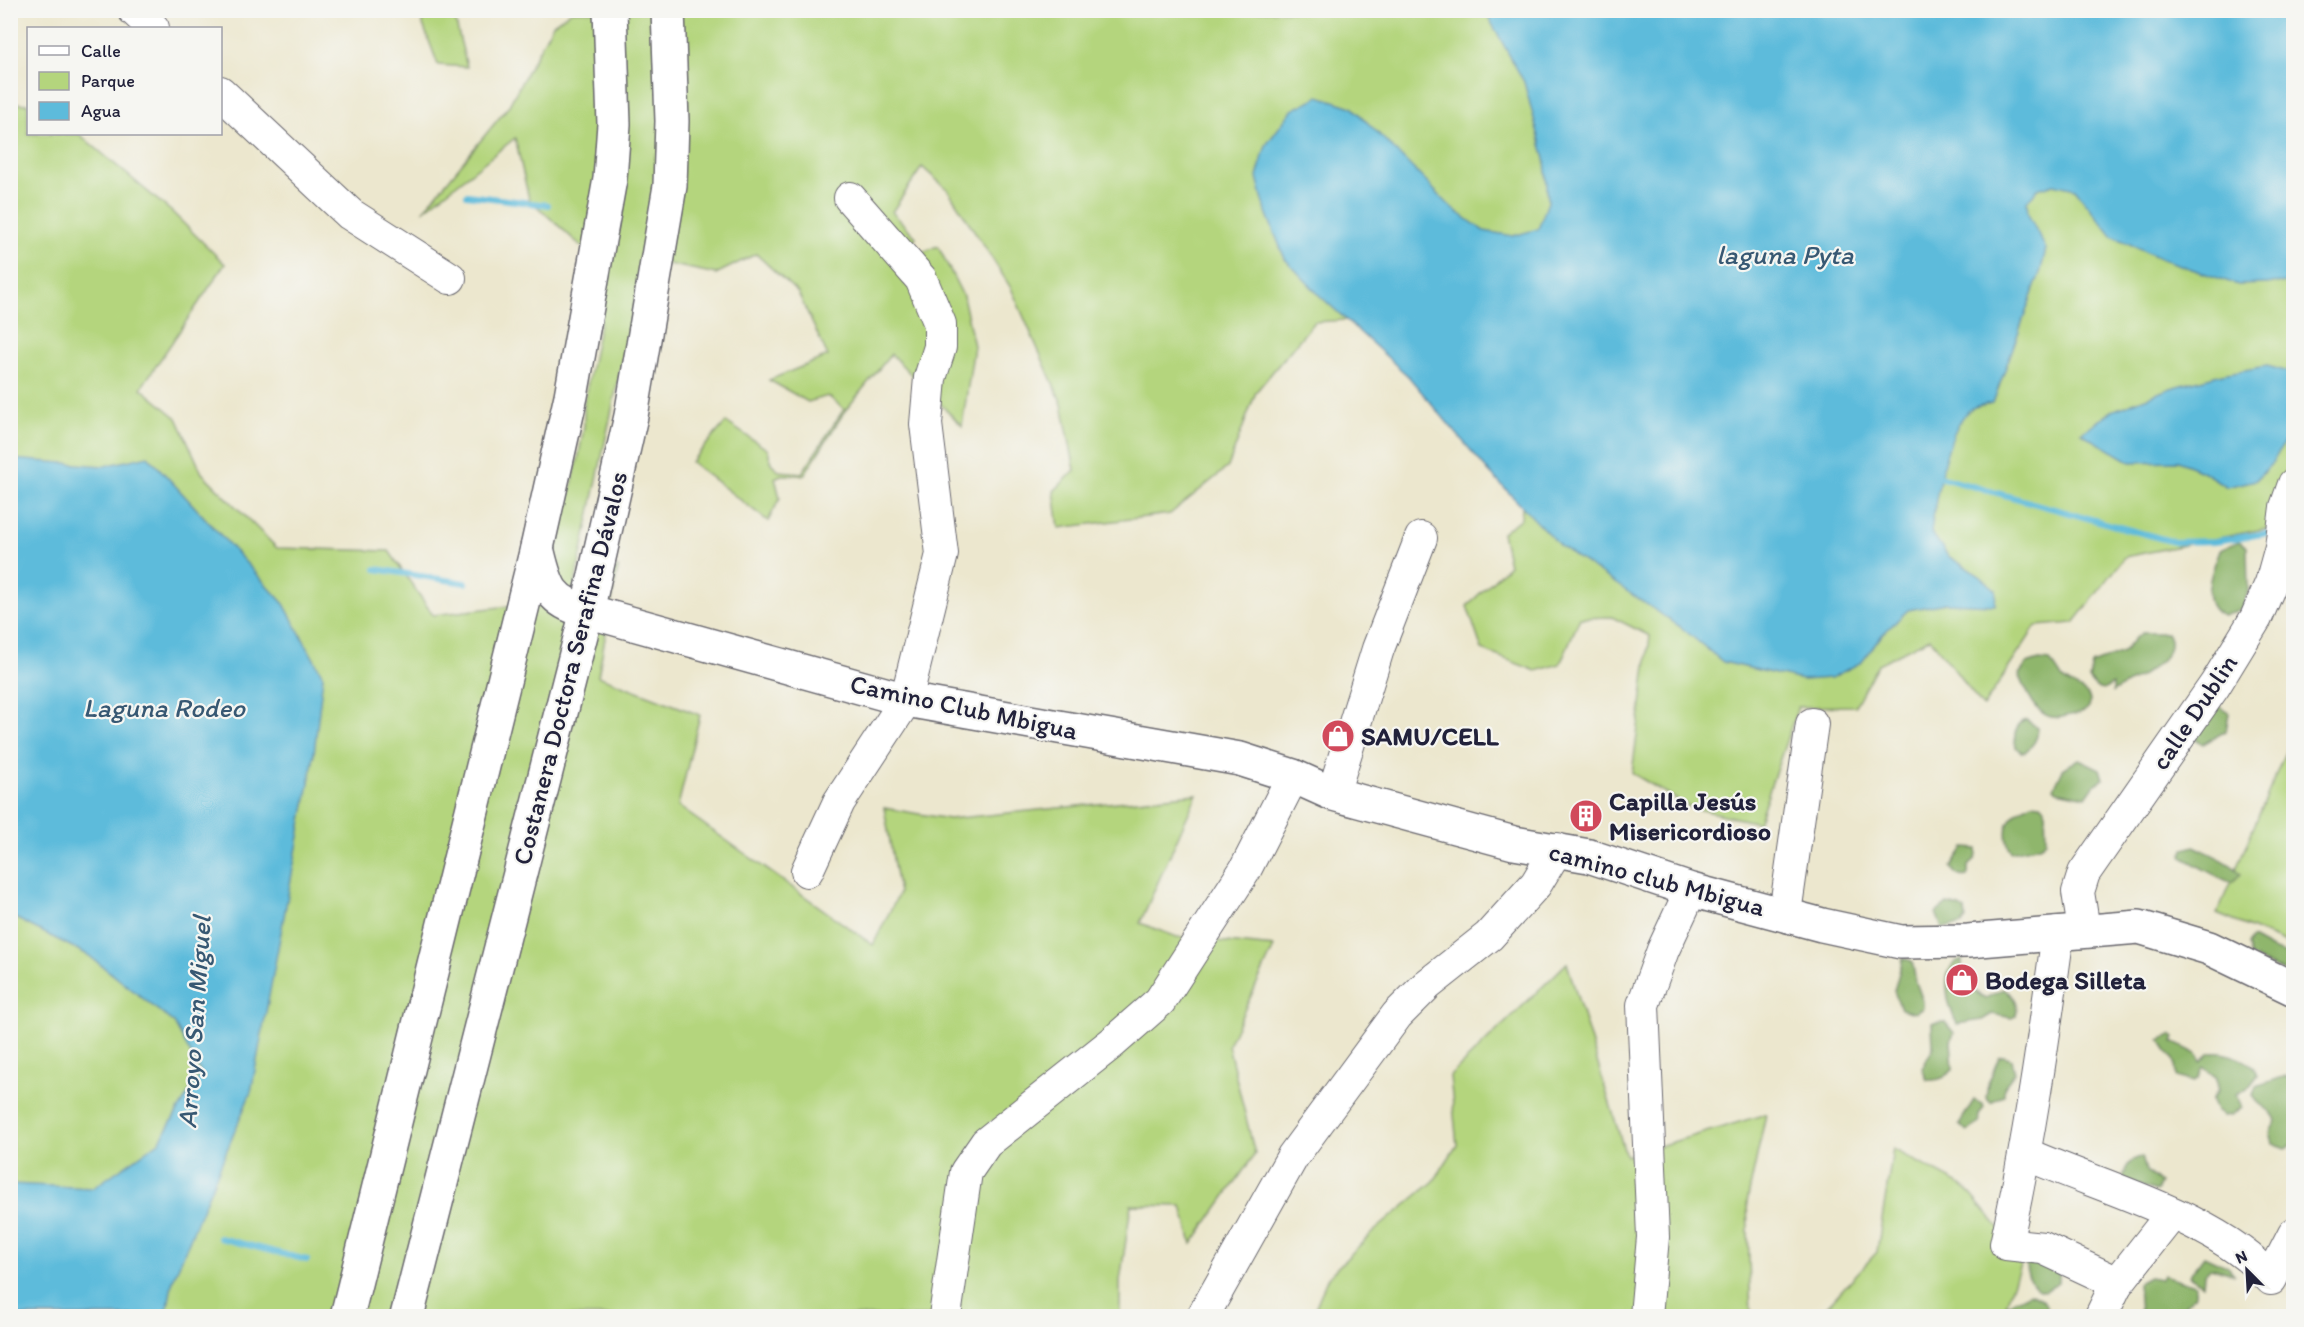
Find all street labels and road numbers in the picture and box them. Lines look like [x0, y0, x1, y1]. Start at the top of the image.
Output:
street label: Costanera Doctora Serafina Dávalos [506, 468, 634, 868]
street label: calle Dublin [2144, 648, 2244, 776]
street label: Camino Club Mbigua [847, 667, 1081, 747]
street label: camino club Mbigua [1545, 835, 1769, 923]

